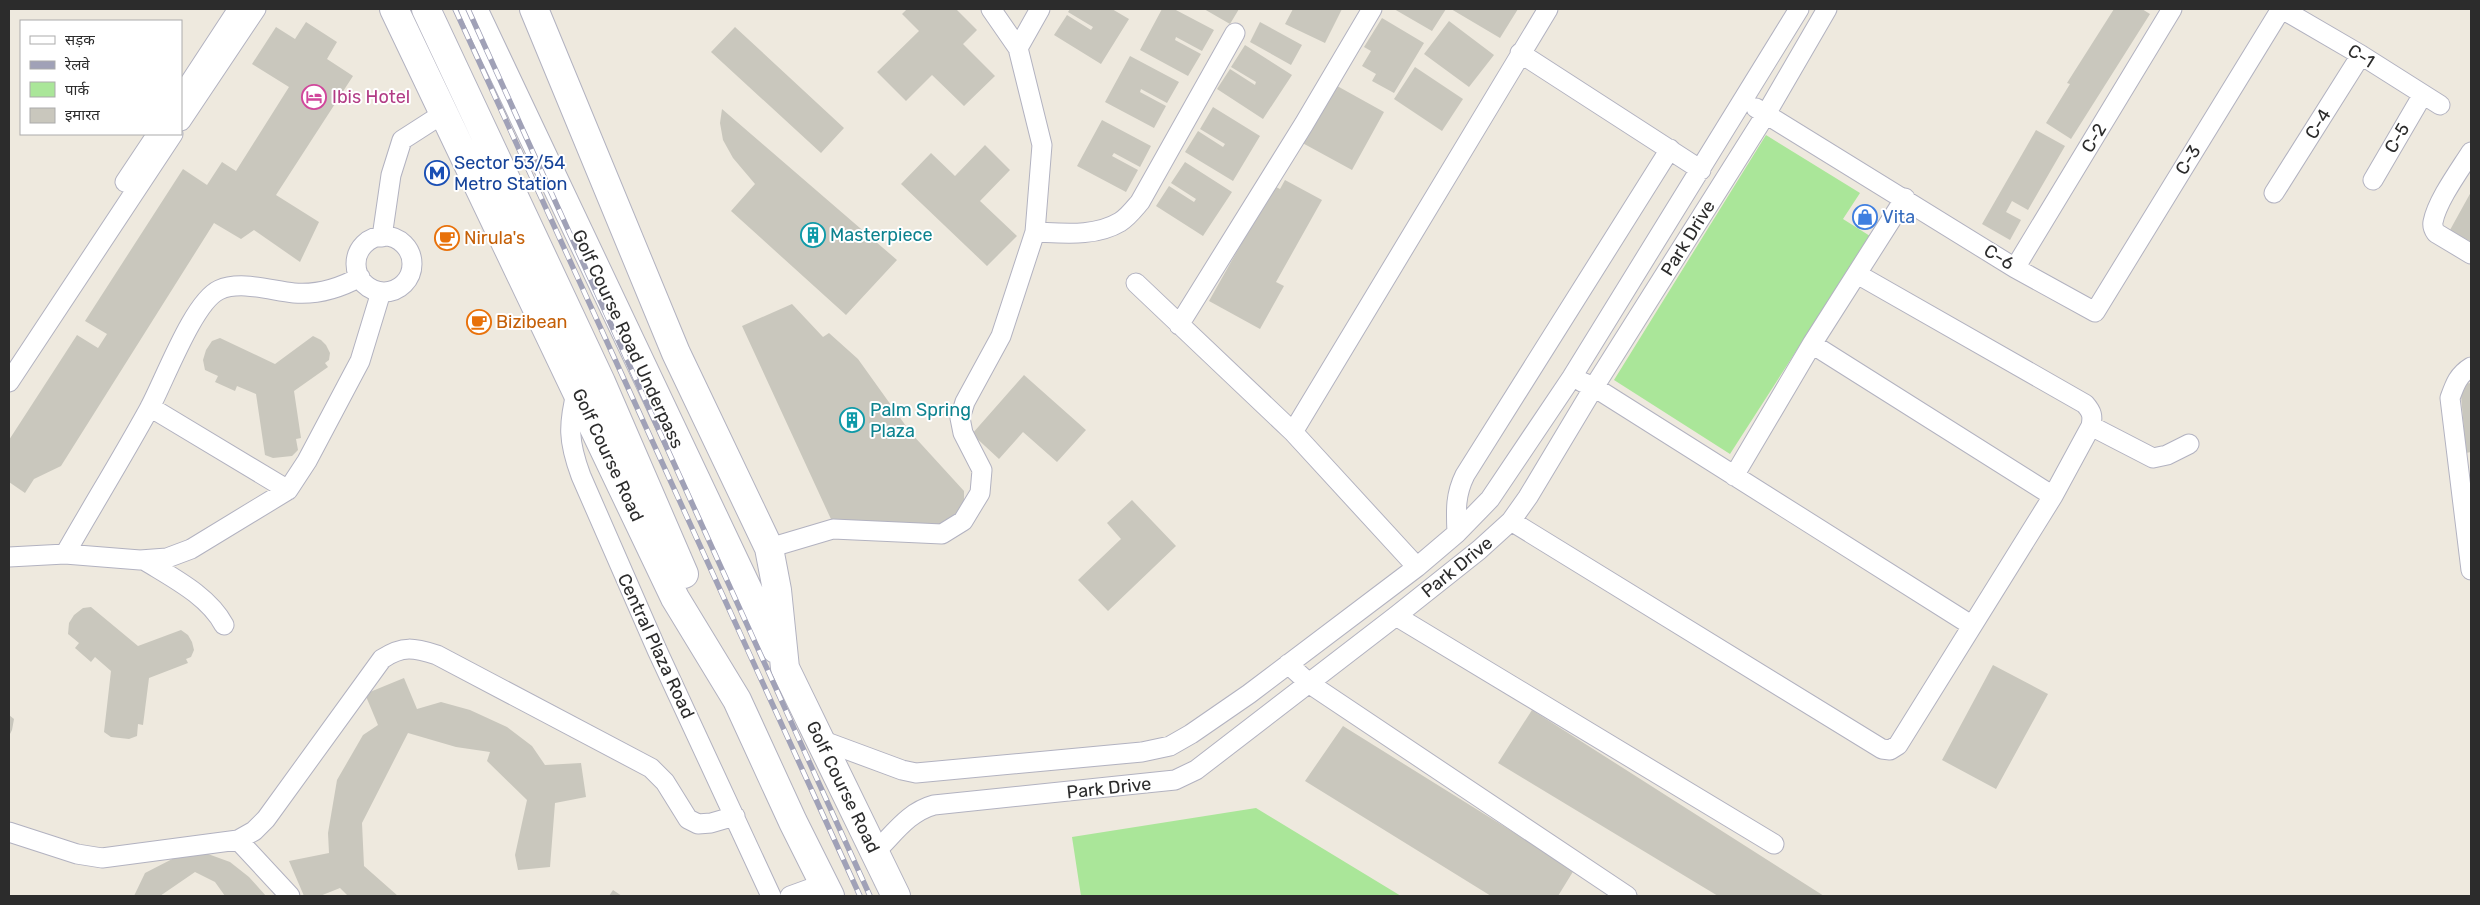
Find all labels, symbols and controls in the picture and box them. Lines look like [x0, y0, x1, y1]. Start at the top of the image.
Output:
legend [20, 20, 182, 135]
text: सड़क [65, 31, 95, 49]
street label: C-1 [2344, 39, 2378, 73]
text: रेलवे [64, 56, 90, 74]
text: पार्क [65, 81, 89, 99]
hotel icon: Ibis Hotel [301, 84, 327, 110]
place label: Ibis Hotel [332, 86, 410, 108]
street label: C-4 [2300, 105, 2336, 143]
text: इमारत [65, 106, 100, 124]
street label: C-2 [2077, 119, 2111, 157]
street label: C-5 [2380, 119, 2414, 157]
street label: C-3 [2170, 141, 2206, 179]
place label: Sector 53/54 Metro Station [454, 152, 567, 195]
metro station icon: Sector 53/54 Metro Station [424, 160, 450, 186]
street label: Park Drive [1656, 196, 1720, 280]
shop icon: Vita [1852, 204, 1878, 230]
place label: Vita [1882, 206, 1915, 228]
building icon: Masterpiece [800, 222, 826, 248]
place label: Masterpiece [830, 224, 933, 246]
cafe icon: Nirula's [434, 225, 460, 251]
street label: Golf Course Road Underpass [568, 226, 688, 452]
place label: Nirula's [464, 227, 525, 249]
street label: C-6 [1980, 239, 2018, 275]
cafe icon: Bizibean [466, 309, 492, 335]
place label: Bizibean [496, 311, 568, 333]
street label: Golf Course Road [568, 385, 648, 525]
place label: Palm Spring Plaza [870, 399, 971, 442]
building icon: Palm Spring Plaza [839, 407, 865, 433]
street label: Park Drive [1417, 532, 1497, 602]
street label: Central Plaza Road [613, 570, 699, 722]
street label: Golf Course Road [801, 717, 885, 857]
street label: Park Drive [1066, 773, 1152, 803]

